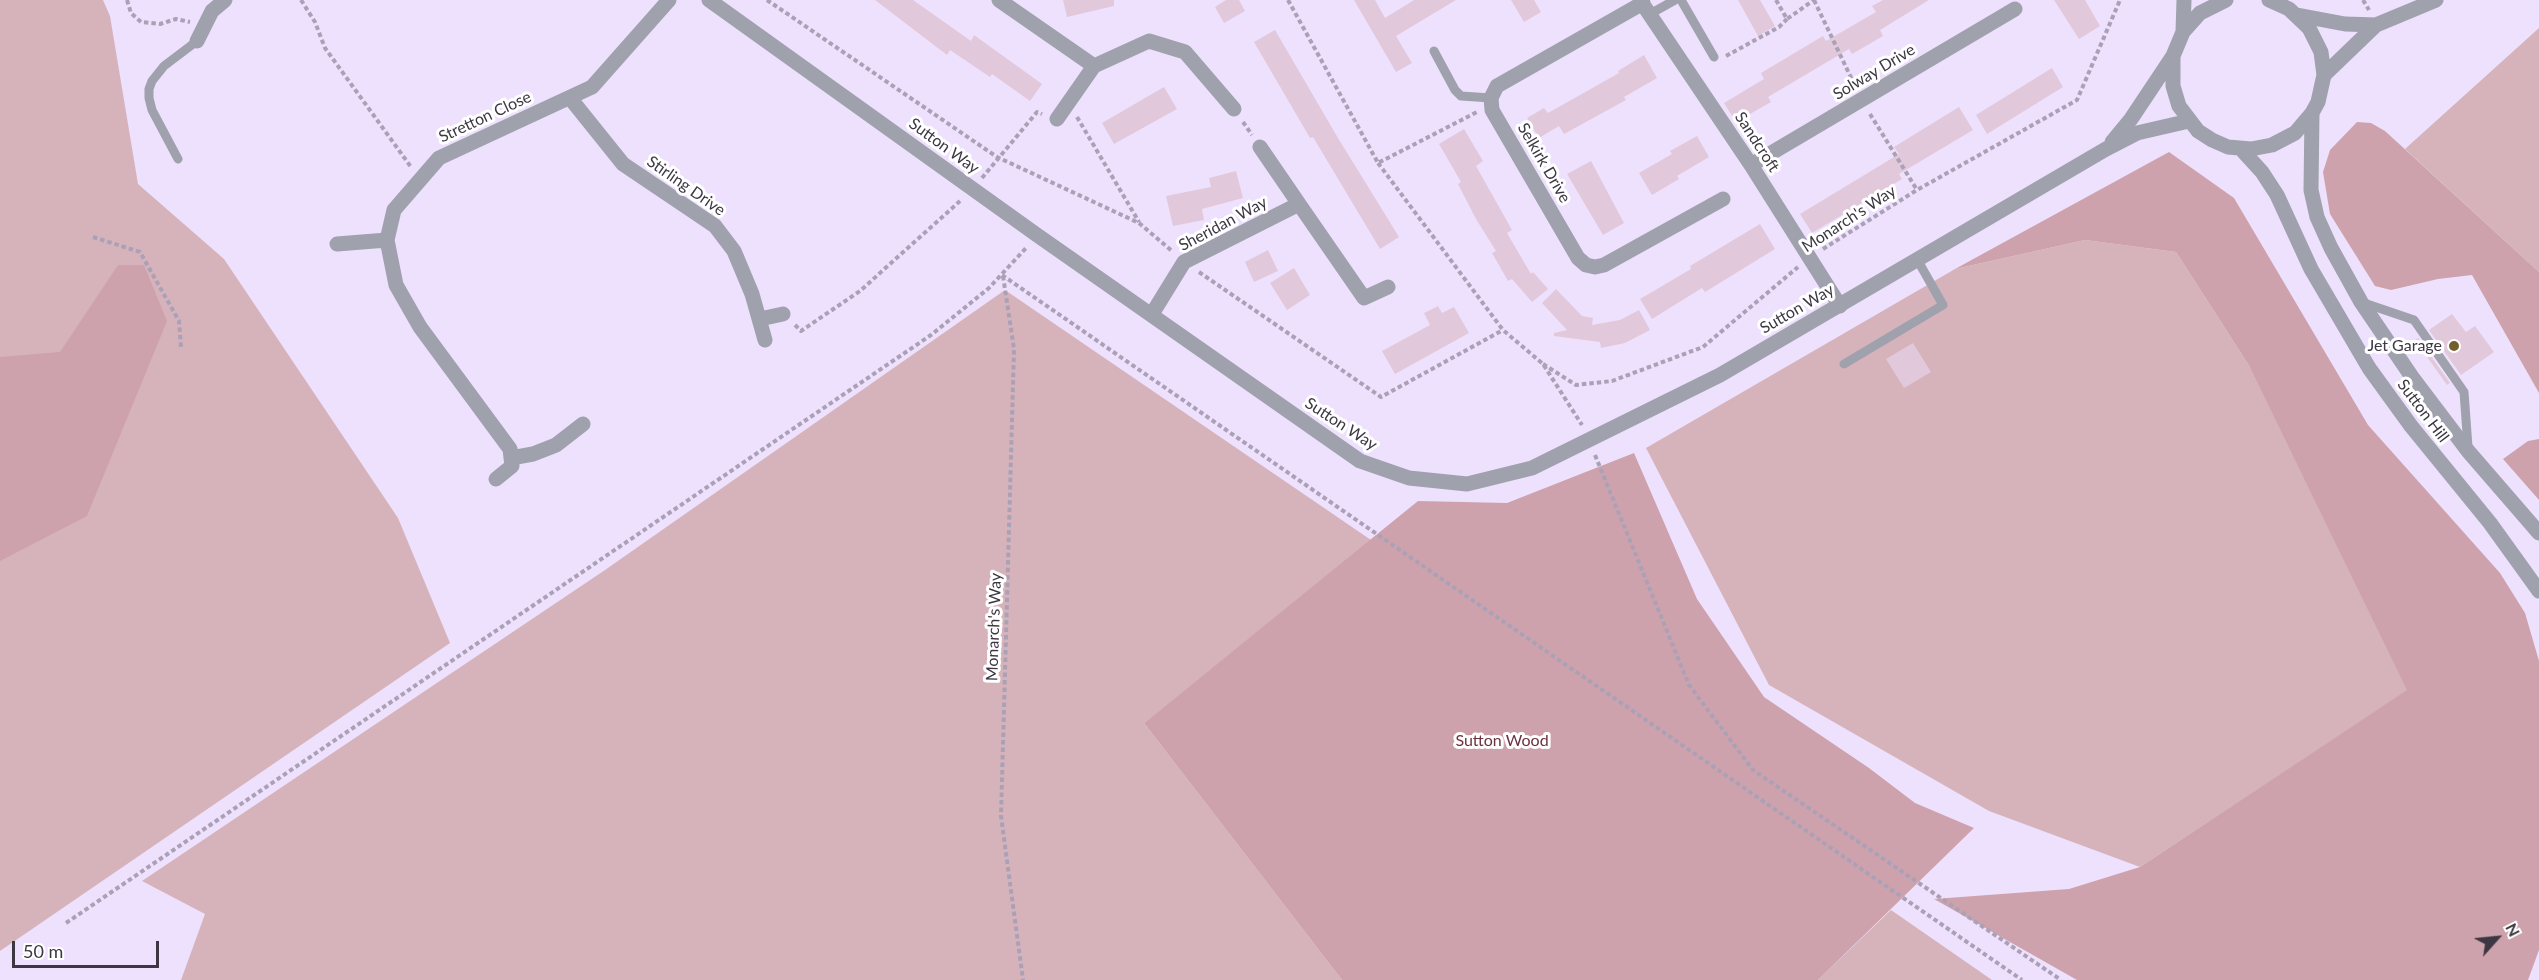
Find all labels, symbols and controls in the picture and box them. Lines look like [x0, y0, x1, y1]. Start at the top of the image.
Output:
street label: Solway Drive [1830, 40, 1918, 104]
street label: Stretton Close [436, 87, 534, 147]
street label: Sandcroft [1731, 109, 1783, 175]
street label: Sutton Way [905, 114, 983, 178]
street label: Selkirk Drive [1513, 120, 1575, 206]
street label: Stirling Drive [643, 152, 729, 220]
street label: Monarch's Way [1798, 181, 1900, 257]
street label: Sheridan Way [1176, 193, 1270, 255]
street label: Sutton Way [1757, 280, 1837, 338]
place label: Jet Garage [2367, 336, 2442, 356]
marker: Jet Garage [2447, 339, 2461, 353]
street label: Sutton Hill [2393, 376, 2453, 446]
street label: Sutton Way [1301, 394, 1381, 454]
street label: Monarch's Way [983, 573, 1005, 681]
park label: Sutton Wood [1455, 731, 1549, 751]
north arrow [2467, 908, 2527, 968]
text: N [2502, 920, 2525, 939]
scale bar [15, 929, 162, 967]
text: 50 m [23, 940, 63, 962]

